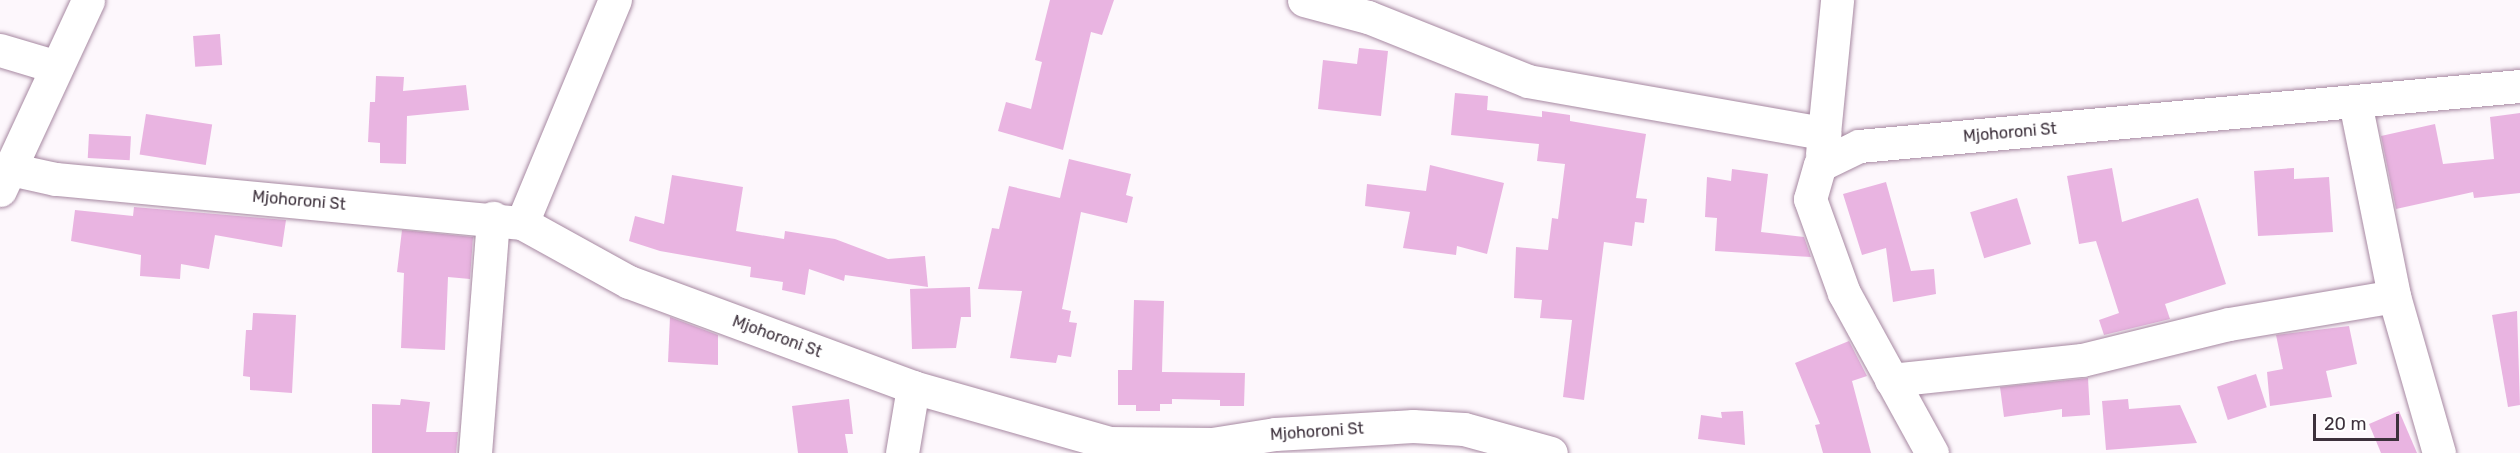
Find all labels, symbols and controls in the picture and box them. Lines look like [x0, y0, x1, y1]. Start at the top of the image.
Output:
street label: Mjohoroni St [1962, 119, 2058, 147]
street label: Mjohoroni St [251, 187, 347, 215]
street label: Mjohoroni St [730, 312, 824, 362]
scale bar [2316, 402, 2402, 440]
text: 20 m [2324, 413, 2366, 435]
street label: Mjohoroni St [1270, 419, 1364, 445]

